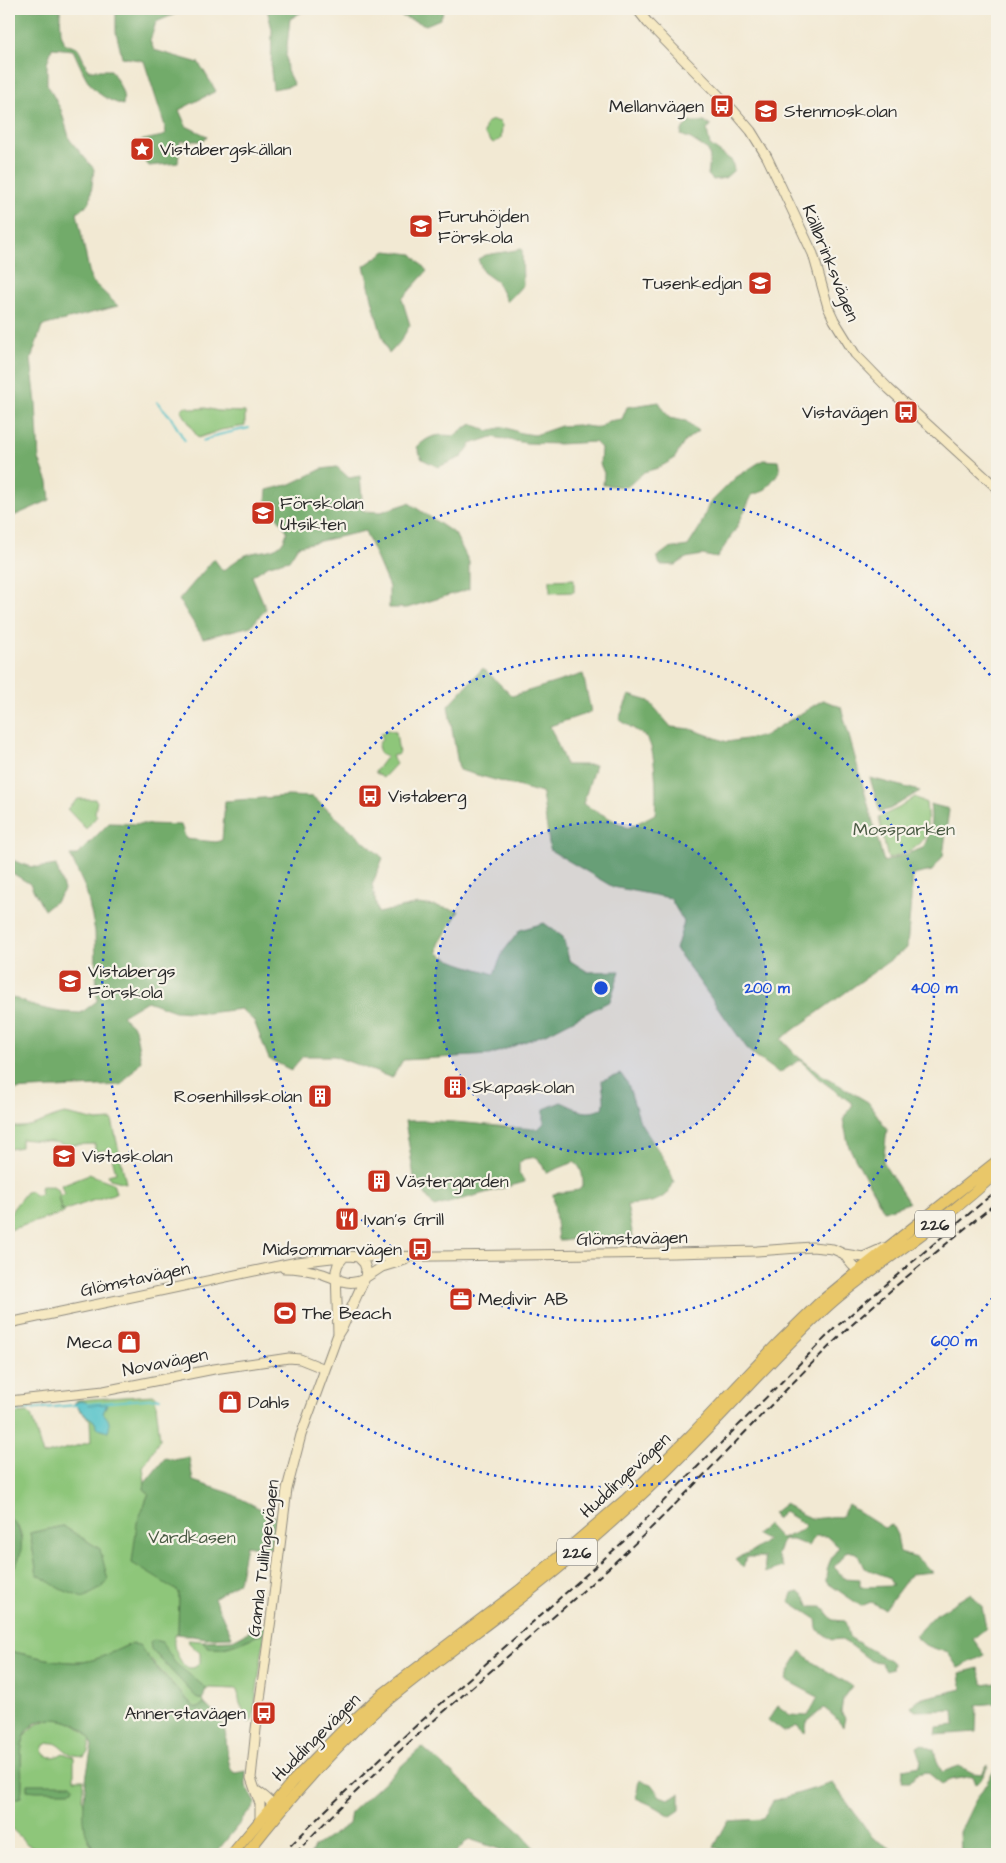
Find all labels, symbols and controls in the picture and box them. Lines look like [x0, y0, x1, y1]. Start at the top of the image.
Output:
bus stop icon: Mellanvägen [709, 93, 735, 119]
place label: Mellanvägen [609, 94, 704, 120]
school or university icon: Stenmoskolan [753, 98, 779, 124]
place label: Stenmoskolan [784, 99, 897, 124]
place icon: Vistabergskällan [129, 136, 155, 162]
place label: Vistabergskällan [160, 137, 292, 163]
street label: Källbrinksvägen [795, 201, 865, 326]
place label: Furuhöjden Förskola [438, 204, 529, 250]
school or university icon: Furuhöjden Förskola [408, 213, 434, 239]
school or university icon: Tusenkedjan [747, 270, 773, 296]
place label: Tusenkedjan [642, 271, 742, 296]
bus stop icon: Vistavägen [893, 399, 919, 425]
place label: Vistavägen [802, 400, 888, 426]
place label: Förskolan Utsikten [280, 491, 364, 537]
school or university icon: Förskolan Utsikten [250, 500, 276, 526]
bus stop icon: Vistaberg [357, 783, 383, 809]
place label: Vistaberg [388, 784, 467, 810]
park label: Mossparken [853, 817, 955, 842]
place label: Vistabergs Förskola [88, 959, 176, 1005]
school or university icon: Vistabergs Förskola [57, 968, 83, 994]
text: 200 m [743, 978, 790, 999]
text: 400 m [911, 978, 958, 999]
centre of rings [592, 979, 610, 997]
building icon: Skapaskolan [442, 1074, 468, 1100]
place label: Skapaskolan [472, 1075, 574, 1100]
building icon: Rosenhillsskolan [307, 1083, 333, 1109]
place label: Rosenhillsskolan [174, 1084, 302, 1109]
school or university icon: Vistaskolan [51, 1143, 77, 1169]
place label: Vistaskolan [82, 1144, 173, 1169]
building icon: Västergården [366, 1168, 392, 1194]
place label: Västergården [396, 1169, 509, 1195]
restaurant icon: Ivan's Grill [334, 1206, 360, 1232]
place label: Ivan's Grill [364, 1207, 444, 1232]
road number: 226 [915, 1210, 955, 1238]
street label: Glömstavägen [576, 1225, 688, 1253]
bus stop icon: Midsommarvägen [407, 1236, 433, 1262]
place label: Midsommarvägen [262, 1237, 402, 1263]
street label: Glömstavägen [78, 1256, 192, 1304]
office icon: Medivir AB [448, 1286, 474, 1312]
place label: Medivir AB [478, 1287, 568, 1312]
sports icon: The Beach [272, 1300, 298, 1326]
place label: The Beach [302, 1301, 391, 1326]
shop icon: Meca [116, 1329, 142, 1355]
place label: Meca [67, 1330, 112, 1355]
text: 600 m [931, 1331, 977, 1352]
street label: Novavägen [120, 1342, 210, 1384]
shop icon: Dahls [217, 1389, 243, 1415]
place label: Dahls [248, 1390, 290, 1415]
street label: Huddingevägen [574, 1427, 677, 1525]
street label: Gamla Tullingevägen [241, 1478, 287, 1638]
park label: Vårdkasen [148, 1525, 236, 1550]
road number: 226 [557, 1538, 597, 1565]
street label: Huddingevägen [267, 1688, 367, 1788]
bus stop icon: Annerstavägen [251, 1700, 277, 1726]
place label: Annerstavägen [125, 1701, 246, 1727]

